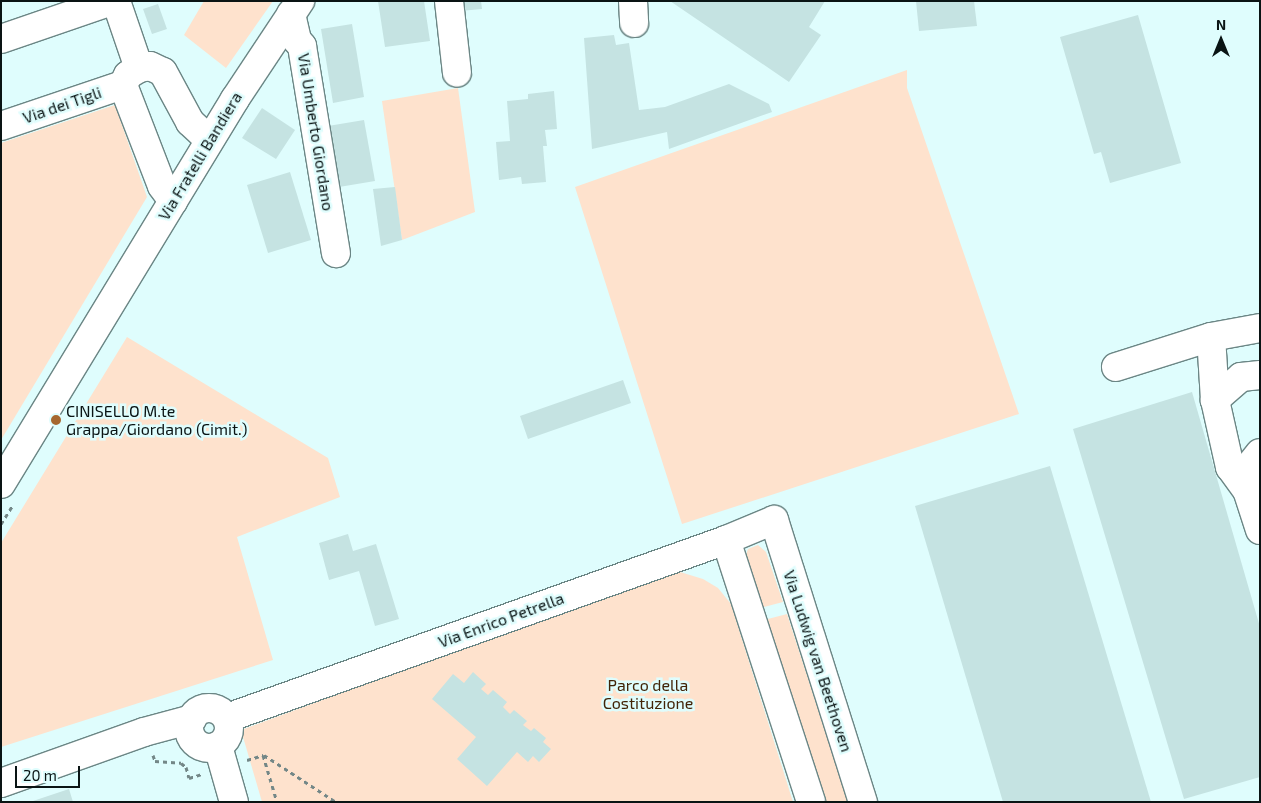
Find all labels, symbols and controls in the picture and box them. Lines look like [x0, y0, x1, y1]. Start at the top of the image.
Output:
north arrow [1196, 15, 1246, 65]
text: N [1216, 16, 1226, 33]
street label: Via Umberto Giordano [294, 52, 338, 212]
street label: Via dei Tigli [20, 83, 104, 127]
street label: Via Fratelli Bandiera [154, 88, 246, 224]
place label: CINISELLO M.te Grappa/Giordano (Cimit.) [66, 401, 247, 439]
marker: CINISELLO M.te Grappa/Giordano (Cimit.) [50, 414, 62, 426]
street label: Via Ludwig van Beethoven [780, 568, 856, 754]
street label: Via Enrico Petrella [436, 588, 566, 652]
park label: Parco della Costituzione [603, 675, 693, 713]
scale bar [18, 756, 82, 788]
text: 20 m [23, 766, 57, 784]

